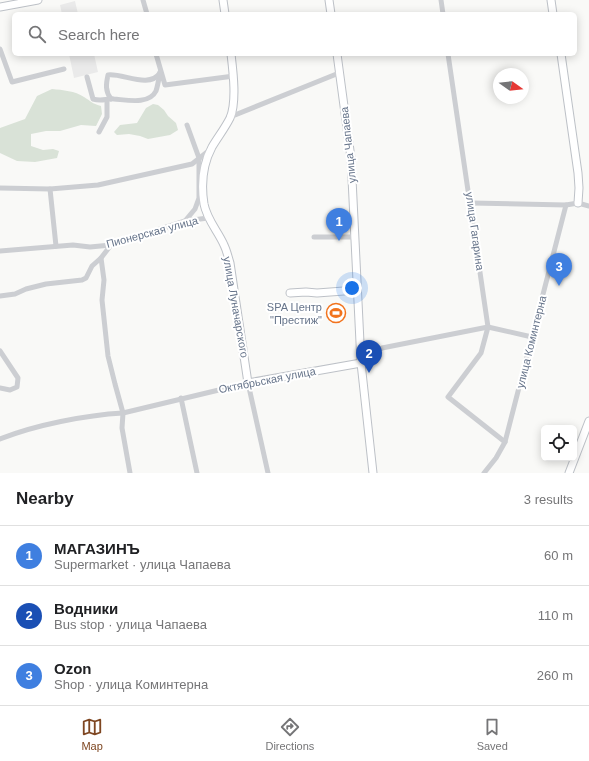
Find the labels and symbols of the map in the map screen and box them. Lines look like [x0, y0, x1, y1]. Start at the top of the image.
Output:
north arrow [493, 68, 529, 104]
street label: улица Чапаева [338, 105, 358, 184]
street label: улица Гагарина [464, 191, 487, 272]
pin: 1 [326, 208, 352, 241]
street label: Пионерская улица [105, 214, 200, 250]
pin: 3 [546, 253, 572, 286]
street label: улица Луначарского [221, 255, 251, 359]
your location [342, 278, 362, 298]
street label: улица Коминтерна [514, 294, 549, 390]
place label: SPA Центр "Престиж" [267, 301, 322, 326]
sports icon: SPA Центр "Престиж" [325, 302, 347, 324]
pin: 2 [356, 340, 382, 373]
street label: Октябрьская улица [217, 365, 317, 395]

